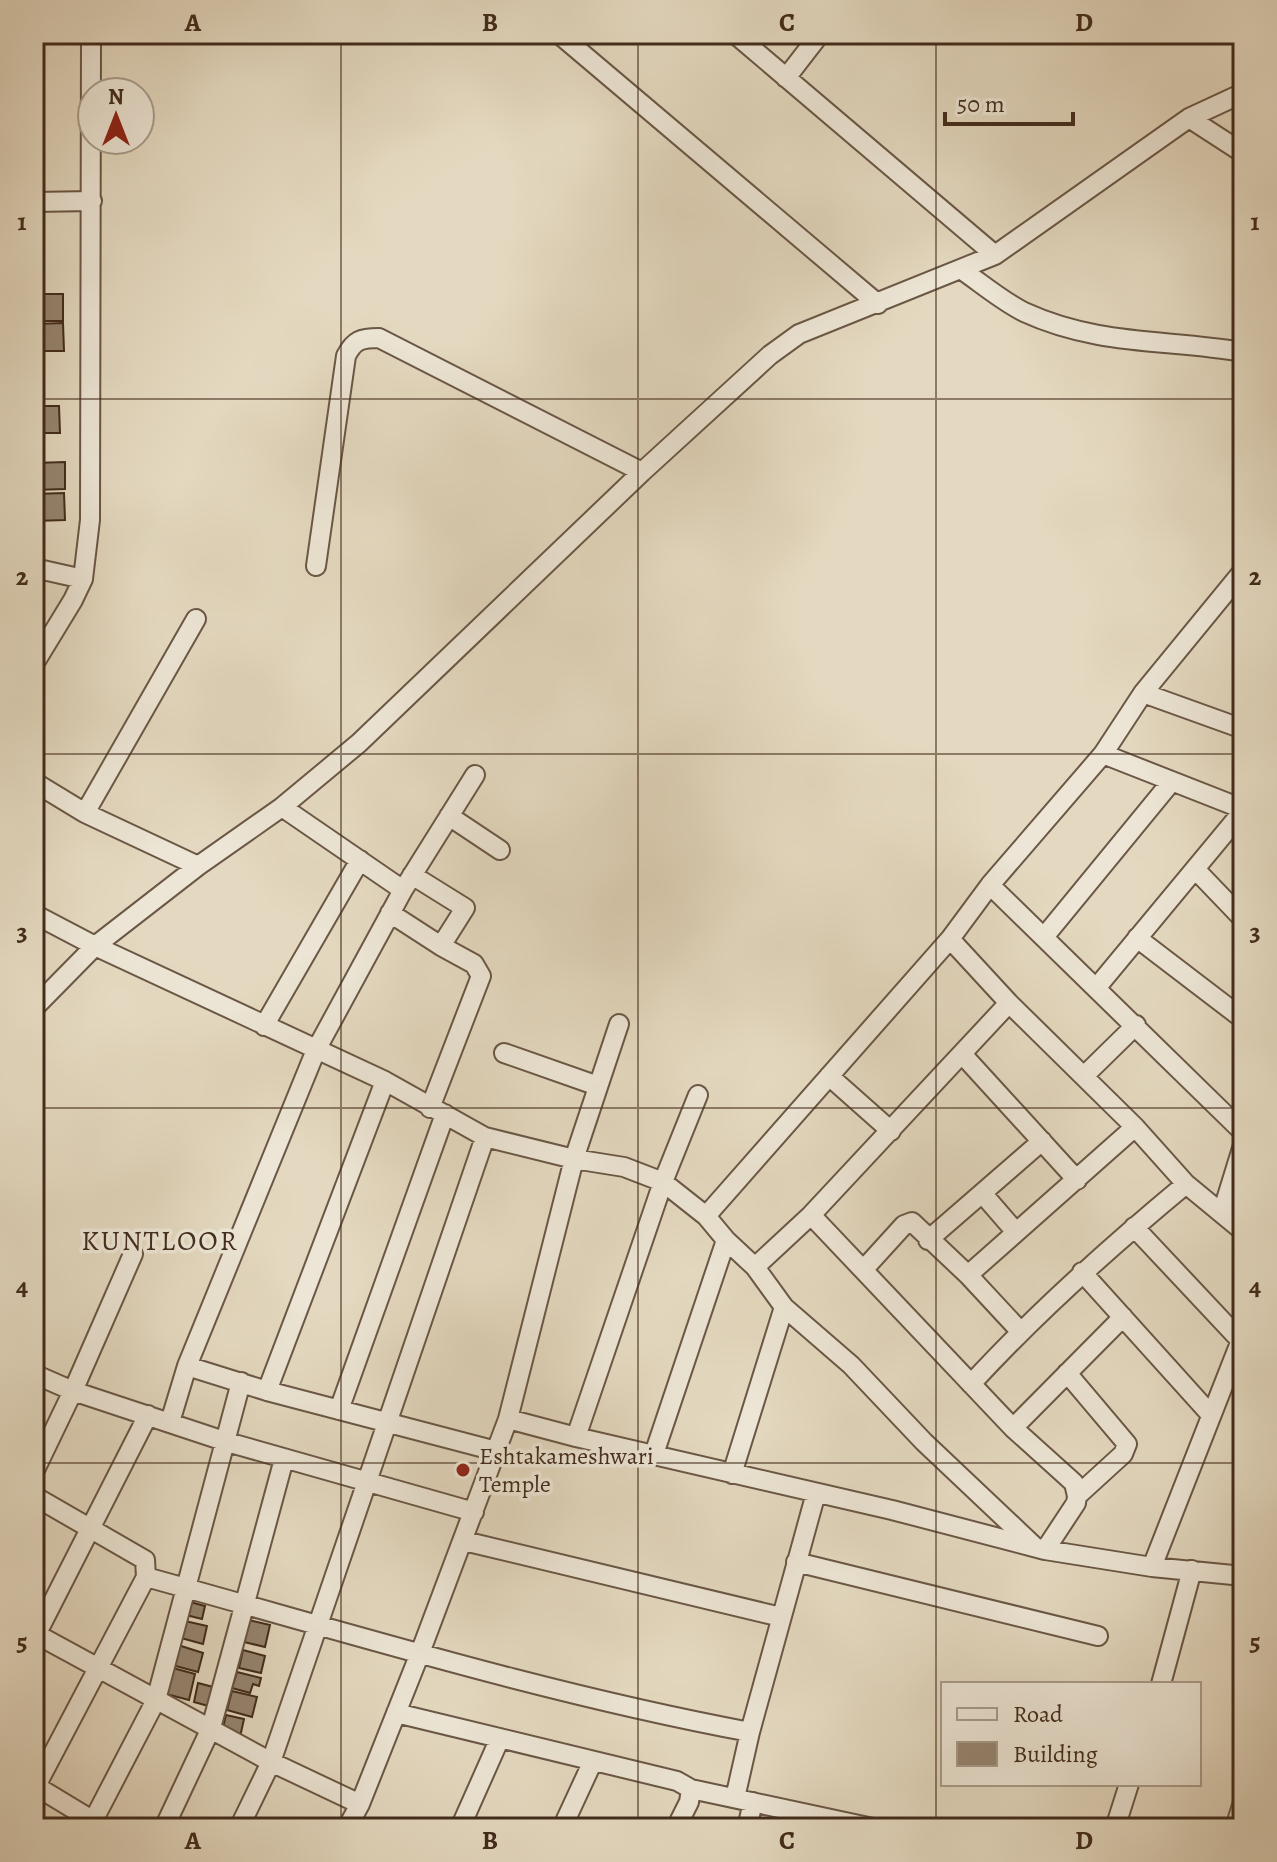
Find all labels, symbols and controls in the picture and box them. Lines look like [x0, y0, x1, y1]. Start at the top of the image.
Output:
text: A [184, 5, 202, 40]
text: B [482, 5, 498, 40]
text: C [779, 5, 795, 40]
text: D [1075, 5, 1093, 40]
north arrow [76, 76, 156, 156]
scale bar [945, 76, 1073, 126]
text: N [108, 82, 124, 112]
text: 50 m [957, 88, 1005, 120]
text: 1 [17, 204, 27, 239]
text: 1 [1250, 204, 1260, 239]
text: 2 [16, 559, 29, 594]
text: 2 [1249, 559, 1262, 594]
text: 3 [16, 914, 28, 949]
text: 3 [1249, 914, 1261, 949]
district label: KUNTLOOR [81, 1222, 239, 1260]
text: 4 [16, 1269, 28, 1304]
text: 4 [1249, 1269, 1261, 1304]
place label: Eshtakameshwari Temple [479, 1440, 654, 1500]
marker: Eshtakameshwari Temple [454, 1461, 472, 1479]
text: 5 [16, 1624, 28, 1659]
text: 5 [1249, 1624, 1261, 1659]
legend [941, 1682, 1201, 1786]
text: Road [1013, 1698, 1063, 1730]
text: Building [1013, 1738, 1098, 1770]
text: A [184, 1823, 202, 1858]
text: B [482, 1823, 498, 1858]
text: C [779, 1823, 795, 1858]
text: D [1075, 1823, 1093, 1858]

